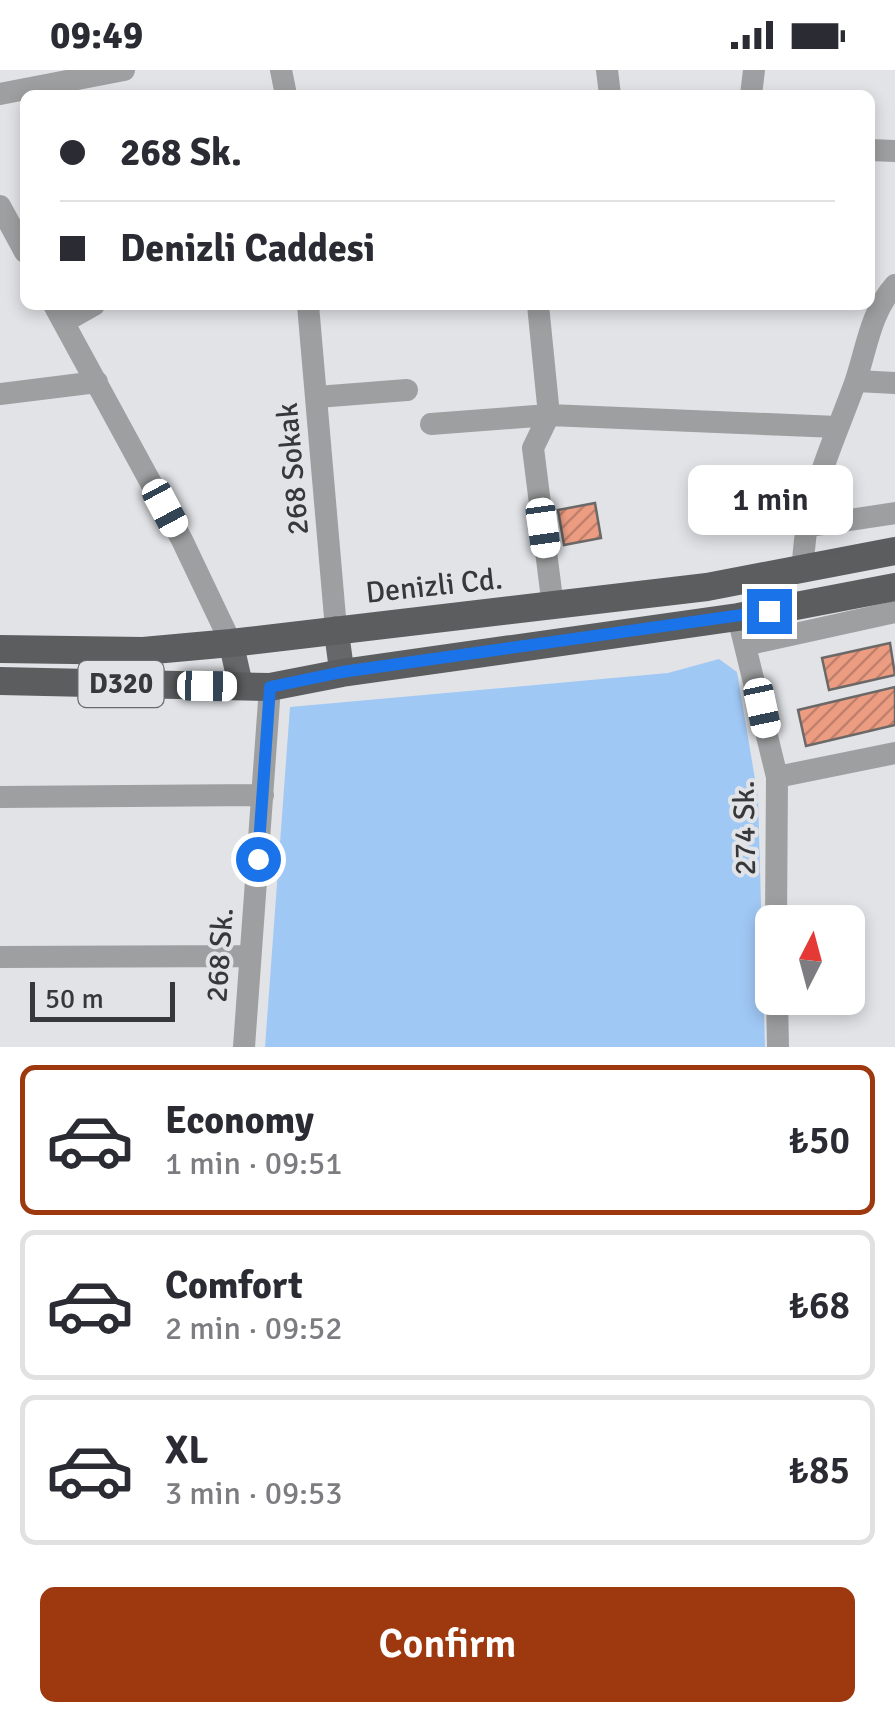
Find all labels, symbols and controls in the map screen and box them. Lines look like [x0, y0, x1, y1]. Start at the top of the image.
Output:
text: 09:49 [50, 12, 143, 59]
text: 268 Sk. [120, 129, 242, 176]
text: Denizli Caddesi [120, 225, 375, 272]
street label: 268 Sokak [269, 401, 317, 537]
callout: 1 min [686, 466, 852, 536]
car [138, 474, 192, 542]
text: 1 min [732, 480, 809, 519]
car [524, 496, 562, 560]
street label: Denizli Cd. [364, 560, 504, 612]
route end [747, 589, 792, 634]
road number: D320 [78, 661, 164, 707]
car [177, 670, 237, 702]
car [741, 676, 783, 740]
street label: 274 Sk. [726, 780, 764, 876]
route start [236, 837, 281, 882]
north arrow [755, 905, 865, 1015]
map controls [755, 905, 865, 1015]
street label: 268 Sk. [198, 906, 242, 1004]
scale bar [30, 977, 175, 1021]
text: 50 m [45, 982, 104, 1016]
icon: car [45, 1095, 135, 1185]
text: Economy [165, 1097, 314, 1144]
text: ₺50 [788, 1117, 850, 1164]
text: 1 min · 09:51 [165, 1144, 343, 1183]
icon: car [45, 1260, 135, 1350]
text: Comfort [165, 1262, 303, 1309]
text: ₺68 [788, 1282, 850, 1329]
text: 2 min · 09:52 [165, 1309, 343, 1348]
icon: car [45, 1425, 135, 1515]
text: XL [165, 1427, 208, 1474]
text: ₺85 [788, 1447, 850, 1494]
text: 3 min · 09:53 [165, 1474, 343, 1513]
button: Confirm [40, 1587, 855, 1702]

